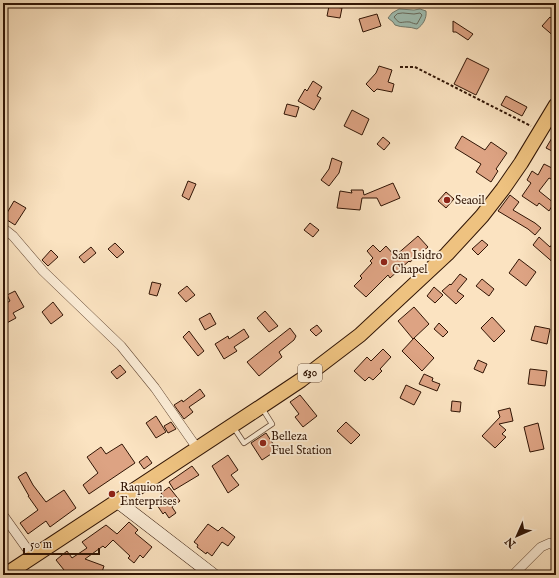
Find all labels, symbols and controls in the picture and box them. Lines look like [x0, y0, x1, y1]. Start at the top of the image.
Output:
place label: Seaoil [455, 193, 485, 208]
marker: Seaoil [442, 195, 452, 205]
place label: San Isidro Chapel [392, 248, 443, 278]
marker: San Isidro Chapel [379, 257, 389, 267]
road number: 630 [298, 364, 322, 382]
place label: Belleza Fuel Station [271, 429, 332, 458]
marker: Belleza Fuel Station [258, 438, 268, 448]
place label: Raquion Enterprises [120, 480, 177, 510]
marker: Raquion Enterprises [107, 489, 117, 499]
north arrow [497, 516, 537, 556]
scale bar [24, 530, 99, 556]
text: N [502, 534, 520, 551]
text: 50 m [30, 537, 52, 552]

